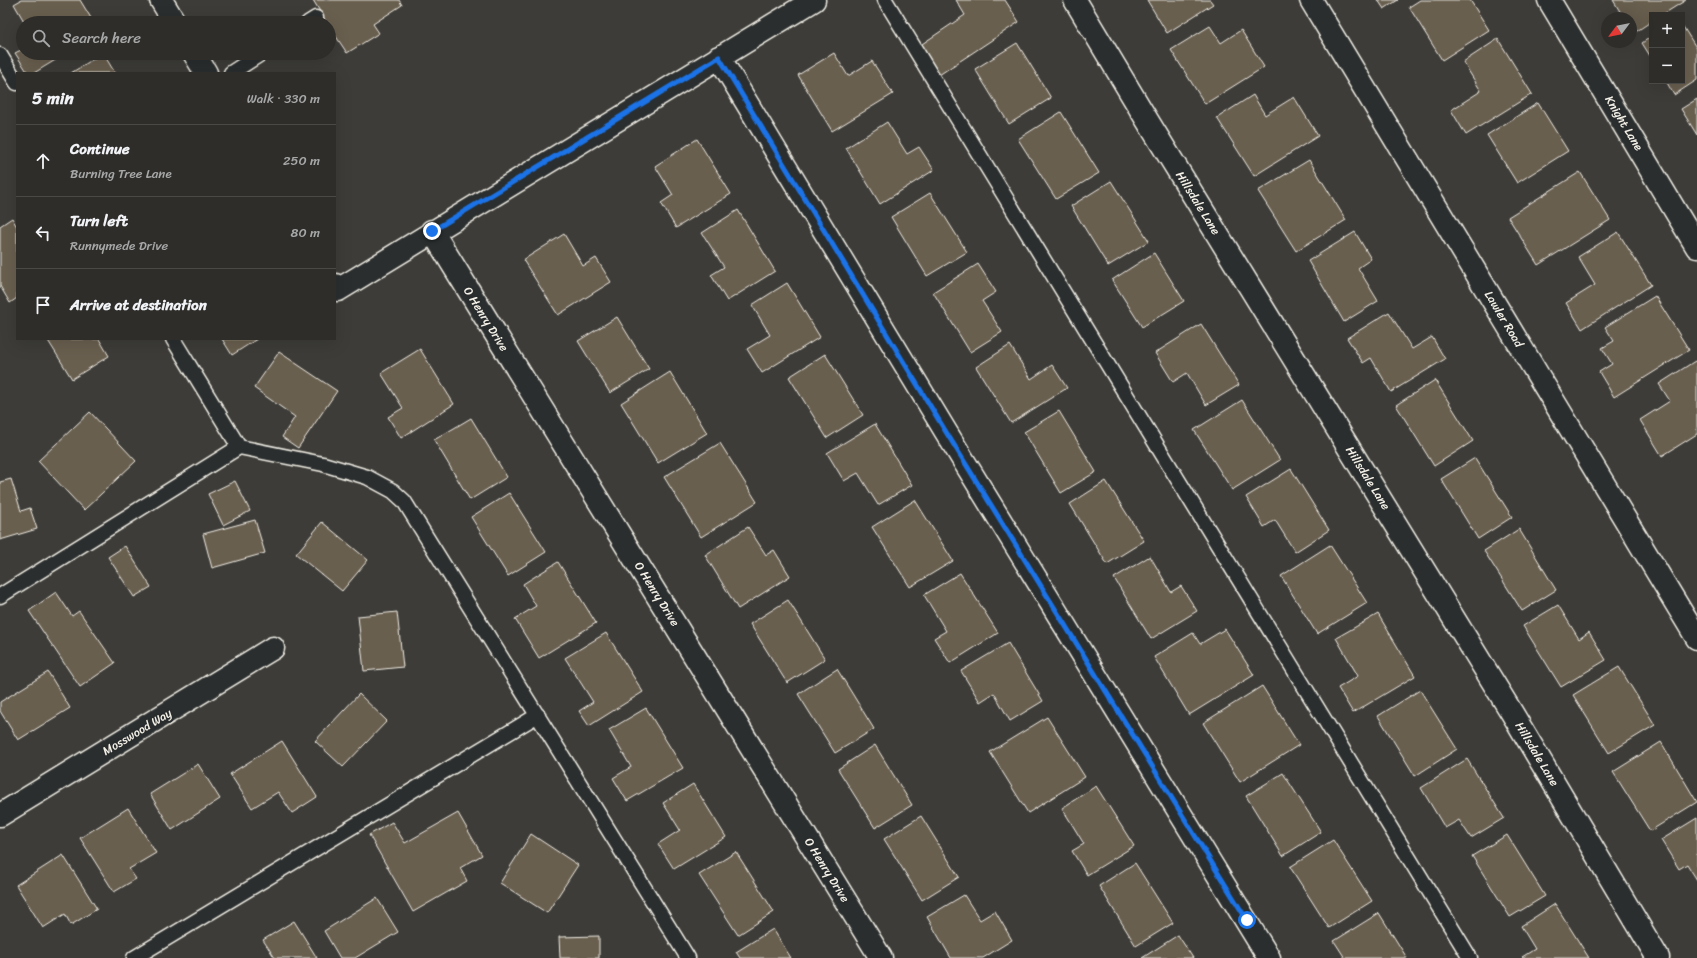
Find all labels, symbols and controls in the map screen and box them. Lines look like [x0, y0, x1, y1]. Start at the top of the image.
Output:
north arrow [1601, 12, 1637, 48]
map controls [1649, 12, 1685, 84]
button: + [1649, 12, 1685, 48]
search box [16, 16, 336, 60]
text: Search here [62, 25, 141, 51]
icon: search [30, 27, 52, 49]
button: − [1649, 48, 1685, 84]
text: 5 min [32, 83, 74, 113]
text: Walk · 330 m [247, 87, 320, 110]
street label: Knight Lane [1599, 91, 1649, 155]
text: Continue [70, 136, 130, 162]
text: 250 m [283, 149, 320, 172]
icon: ahead [32, 150, 54, 172]
text: Burning Tree Lane [70, 162, 172, 185]
street label: Hillsdale Lane [1169, 166, 1227, 240]
text: Turn left [70, 208, 128, 234]
text: 80 m [291, 221, 320, 244]
icon: left [32, 222, 54, 244]
route end [423, 222, 441, 240]
text: Runnymede Drive [70, 234, 168, 257]
street label: O Henry Drive [457, 282, 515, 356]
street label: Lawler Road [1478, 286, 1531, 353]
text: Arrive at destination [70, 292, 207, 318]
icon: arrive [32, 294, 54, 316]
street label: Hillsdale Lane [1339, 441, 1397, 515]
street label: O Henry Drive [628, 557, 686, 631]
street label: Mosswood Way [98, 702, 177, 762]
street label: Hillsdale Lane [1509, 717, 1565, 791]
street label: O Henry Drive [798, 833, 856, 907]
route start [1238, 911, 1256, 929]

